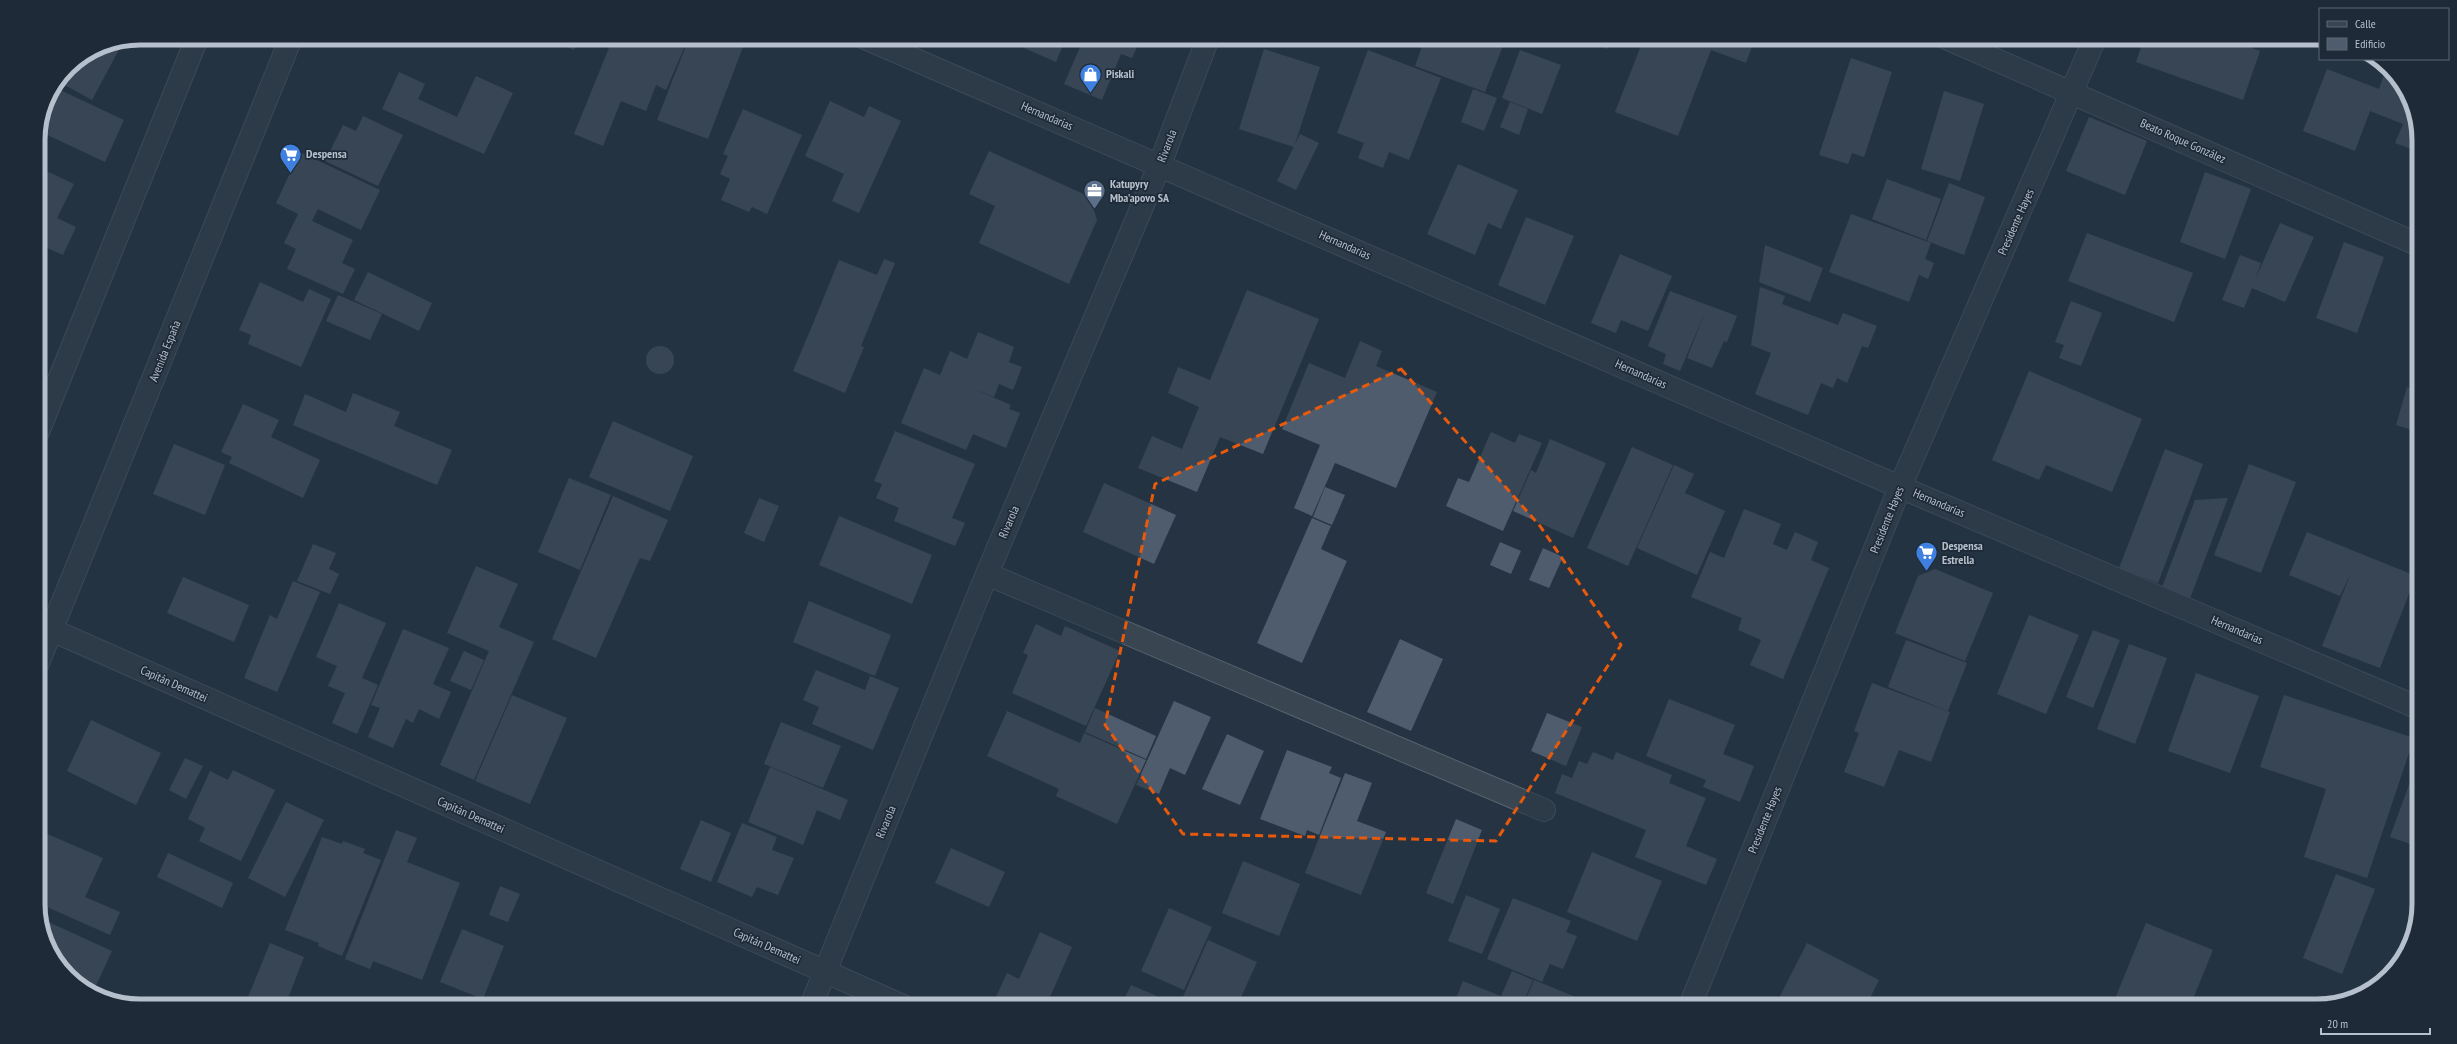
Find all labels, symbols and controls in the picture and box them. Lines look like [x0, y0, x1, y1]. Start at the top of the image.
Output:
legend [2319, 8, 2449, 60]
text: Calle [2355, 16, 2376, 31]
text: Edificio [2355, 36, 2385, 51]
shop icon: Piskali [1077, 61, 1103, 94]
place label: Piskali [1106, 66, 1134, 81]
street label: Hernandarias [1019, 98, 1075, 133]
street label: Beato Roque González [2138, 115, 2228, 166]
street label: Rivarola [1153, 127, 1180, 164]
supermarket icon: Despensa [277, 141, 303, 174]
place label: Despensa [306, 146, 347, 161]
place label: Katupyry Mba'apovo SA [1110, 176, 1170, 205]
office icon: Katupyry Mba'apovo SA [1081, 178, 1107, 211]
street label: Presidente Hayes [1994, 186, 2037, 257]
street label: Hernandarias [1317, 227, 1373, 263]
street label: Avenida España [145, 318, 184, 384]
street label: Hernandarias [1613, 356, 1669, 392]
street label: Presidente Hayes [1866, 484, 1907, 555]
street label: Hernandarias [1911, 485, 1967, 520]
street label: Rivarola [995, 503, 1022, 540]
place label: Despensa Estrella [1942, 538, 1983, 567]
supermarket icon: Despensa Estrella [1914, 540, 1940, 573]
street label: Hernandarias [2209, 612, 2265, 647]
street label: Capitán Demattei [138, 662, 210, 705]
street label: Presidente Hayes [1744, 784, 1785, 855]
street label: Capitán Demattei [435, 793, 507, 836]
street label: Rivarola [872, 803, 899, 840]
street label: Capitán Demattei [731, 924, 803, 967]
scale bar [2321, 1010, 2430, 1036]
text: 20 m [2327, 1016, 2348, 1031]

